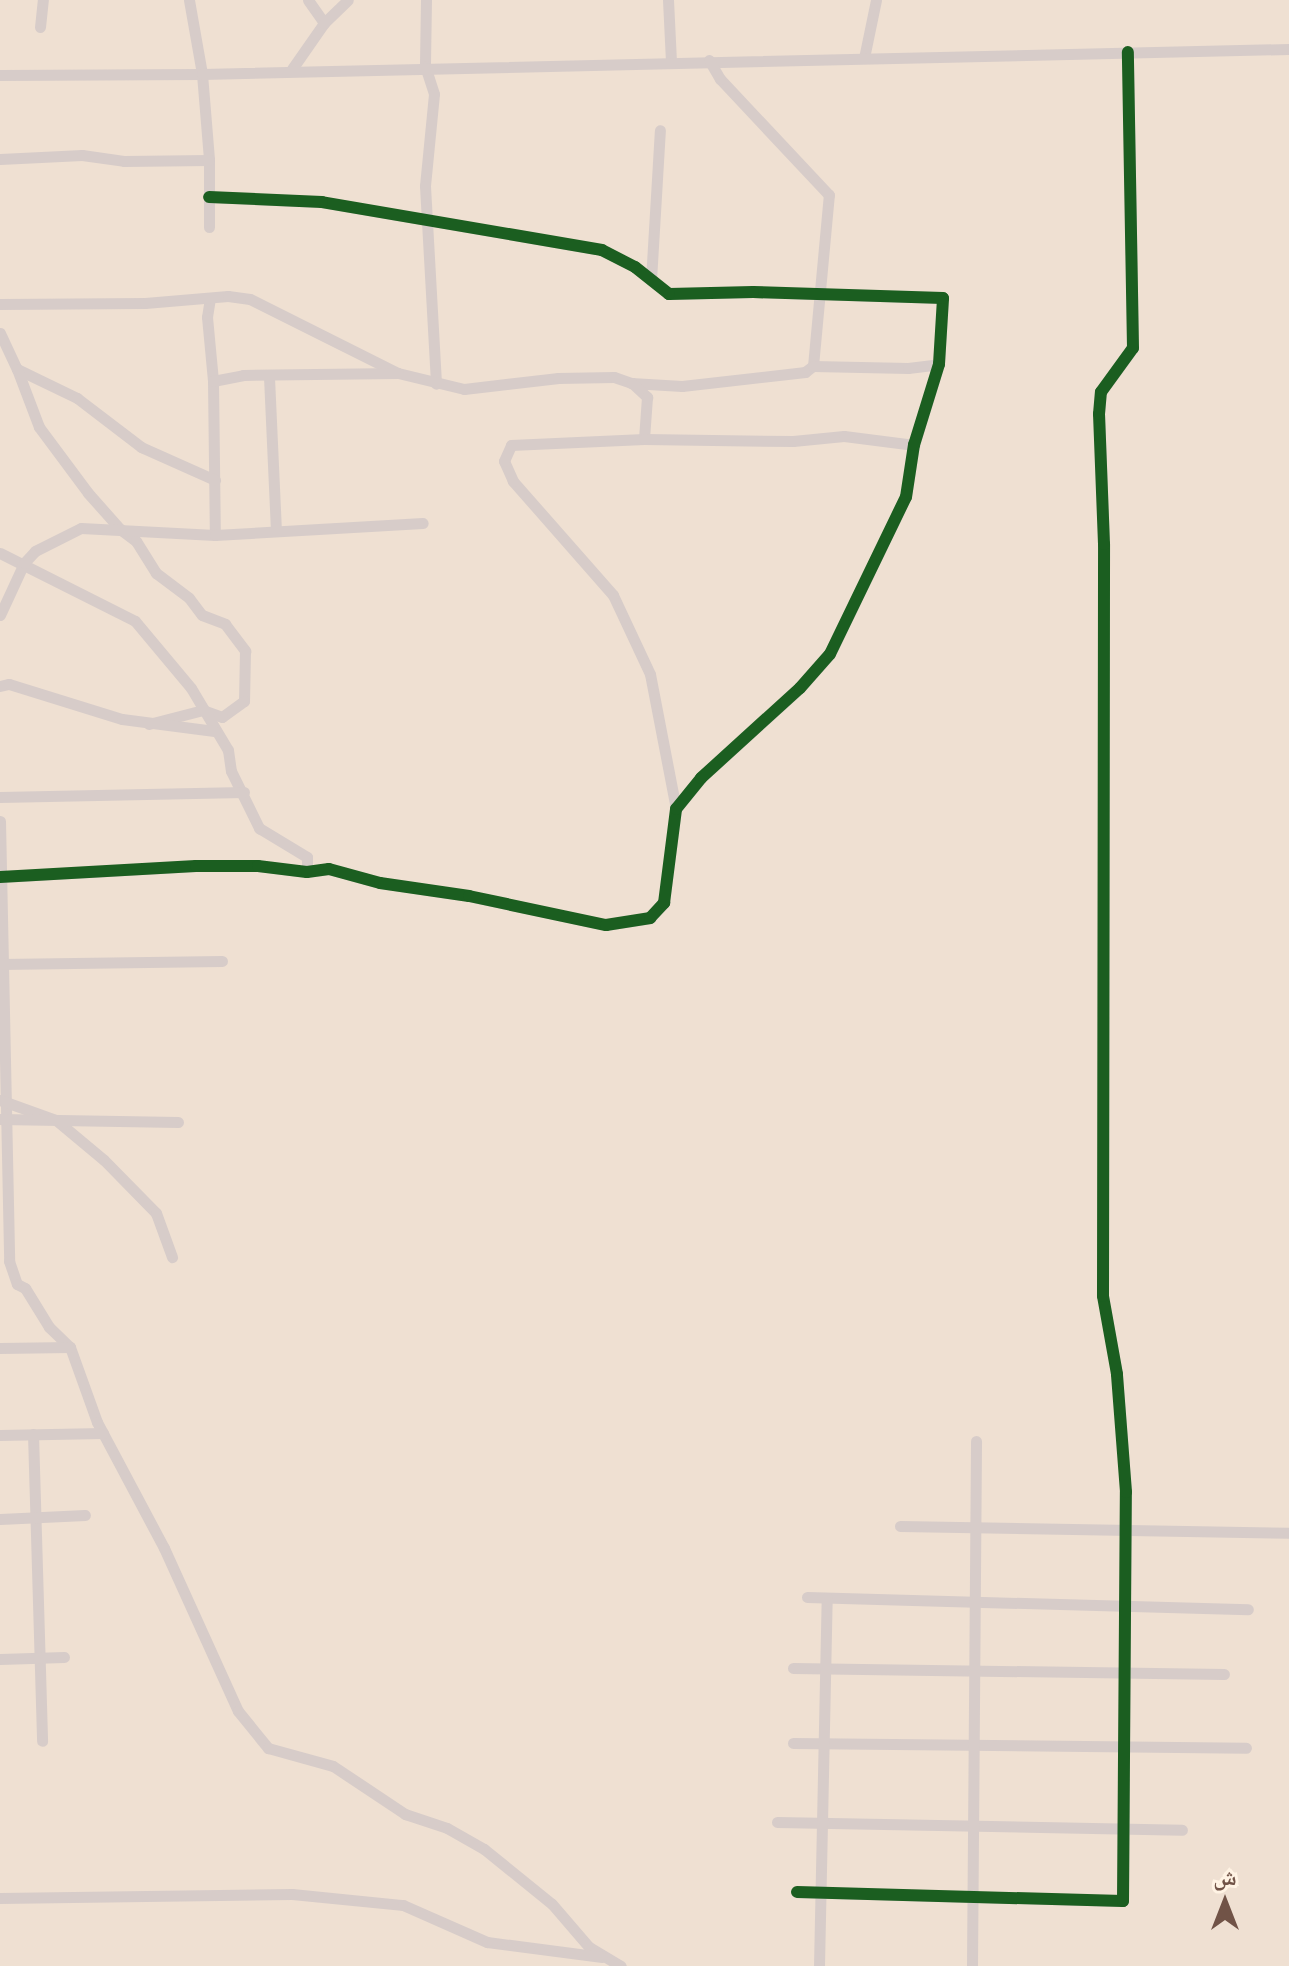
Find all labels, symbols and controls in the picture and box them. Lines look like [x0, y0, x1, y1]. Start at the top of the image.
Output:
north arrow [1185, 1862, 1265, 1942]
text: ش [1213, 1867, 1237, 1889]

